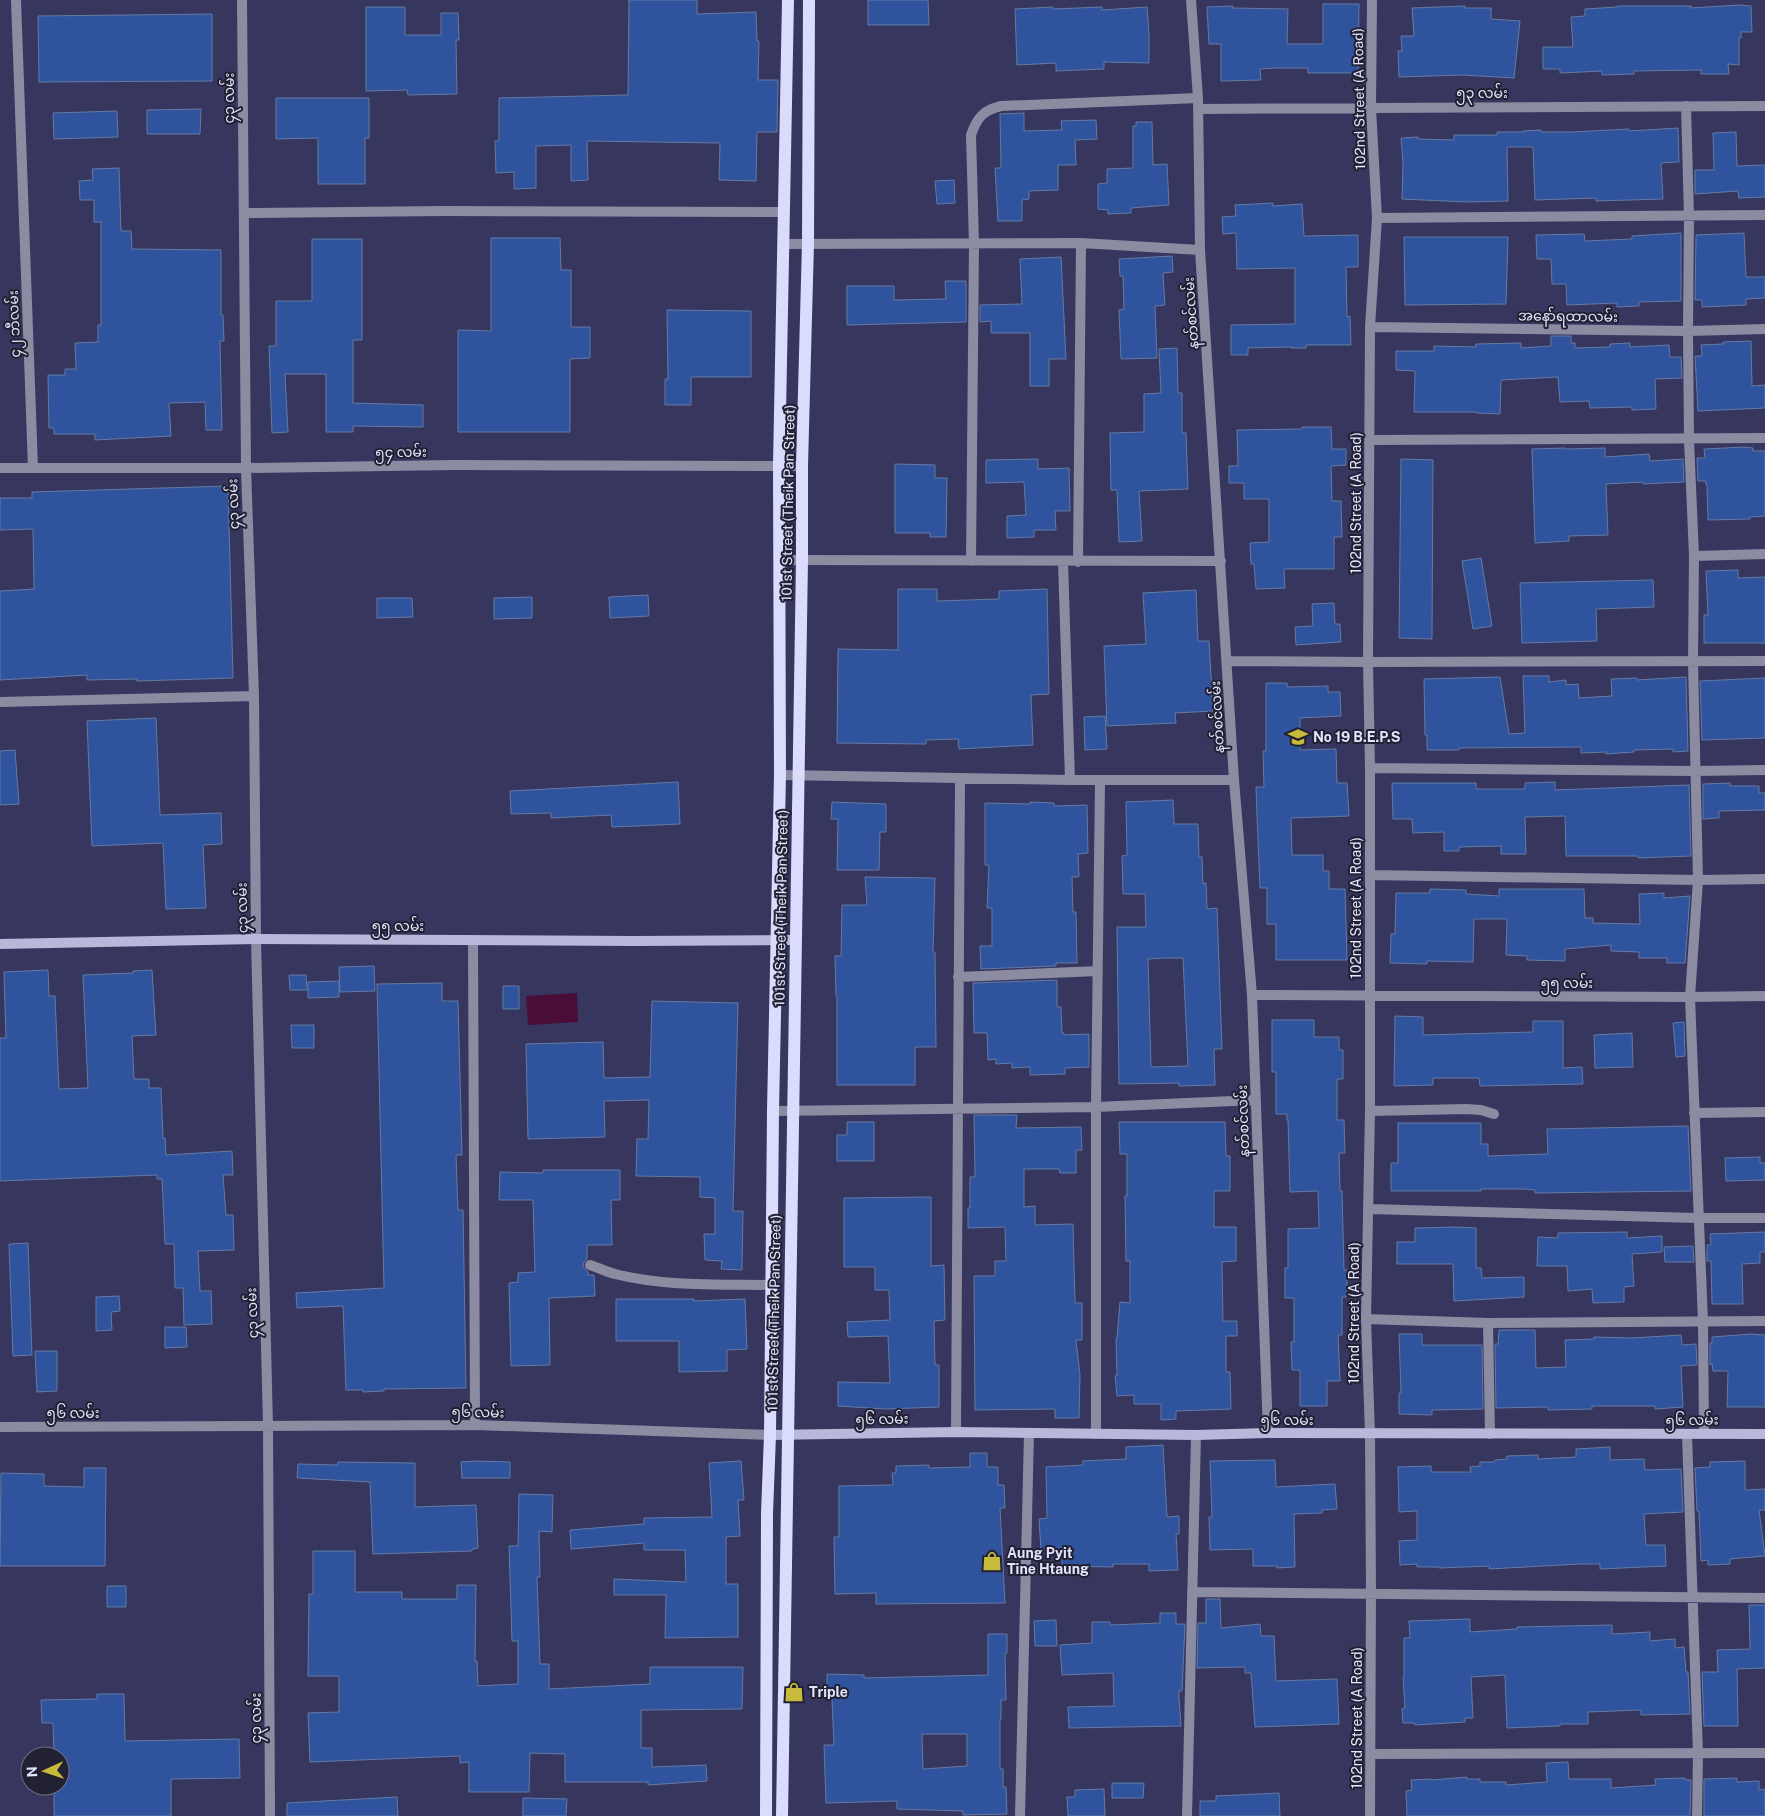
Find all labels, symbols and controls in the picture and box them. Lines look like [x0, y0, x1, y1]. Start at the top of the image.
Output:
street label: 102nd Street (A Road) [1350, 28, 1368, 170]
street label: ၄၃ လမ်း [219, 73, 241, 123]
street label: ၅၃ လမ်း [1456, 83, 1508, 105]
street label: နတ်စင်လမ်း [1179, 276, 1205, 350]
street label: ၄၂ ဘီလမ်း [3, 290, 27, 358]
street label: အနော်ရထာလမ်း [1518, 305, 1618, 329]
street label: 101st Street (Theik Pan Street) [778, 405, 798, 601]
street label: 102nd Street (A Road) [1348, 432, 1364, 574]
street label: ၅၄ လမ်း [375, 442, 427, 464]
street label: ၄၃ လမ်း [222, 478, 246, 530]
street label: နတ်စင်လမ်း [1205, 680, 1231, 754]
school or university icon: No 19 B.E.P.S [1287, 726, 1309, 748]
place label: No 19 B.E.P.S [1313, 729, 1400, 745]
street label: 101st Street (Theik Pan Street) [771, 810, 791, 1006]
street label: 102nd Street (A Road) [1348, 837, 1364, 979]
street label: ၄၃ လမ်း [232, 882, 254, 934]
street label: ၅၅ လမ်း [372, 916, 424, 938]
street label: ၅၅ လမ်း [1541, 973, 1593, 995]
street label: နတ်စင်လမ်း [1232, 1084, 1256, 1157]
street label: 101st Street (Theik Pan Street) [764, 1215, 784, 1411]
street label: 102nd Street (A Road) [1346, 1242, 1362, 1384]
street label: ၄၃ လမ်း [241, 1287, 265, 1339]
street label: ၅၆ လမ်း [451, 1402, 505, 1424]
street label: ၅၆ လမ်း [46, 1403, 100, 1425]
street label: ၅၆ လမ်း [855, 1409, 909, 1431]
street label: ၅၆ လမ်း [1260, 1410, 1314, 1432]
street label: ၅၆ လမ်း [1665, 1410, 1719, 1432]
place label: Aung Pyit Tine Htaung [1007, 1545, 1089, 1577]
shop icon: Aung Pyit Tine Htaung [981, 1550, 1003, 1572]
street label: 102nd Street (A Road) [1349, 1647, 1365, 1789]
shop icon: Triple [783, 1681, 805, 1703]
place label: Triple [809, 1684, 848, 1700]
street label: ၄၃ လမ်း [246, 1693, 268, 1743]
north arrow [20, 1746, 70, 1796]
text: N [24, 1766, 40, 1778]

